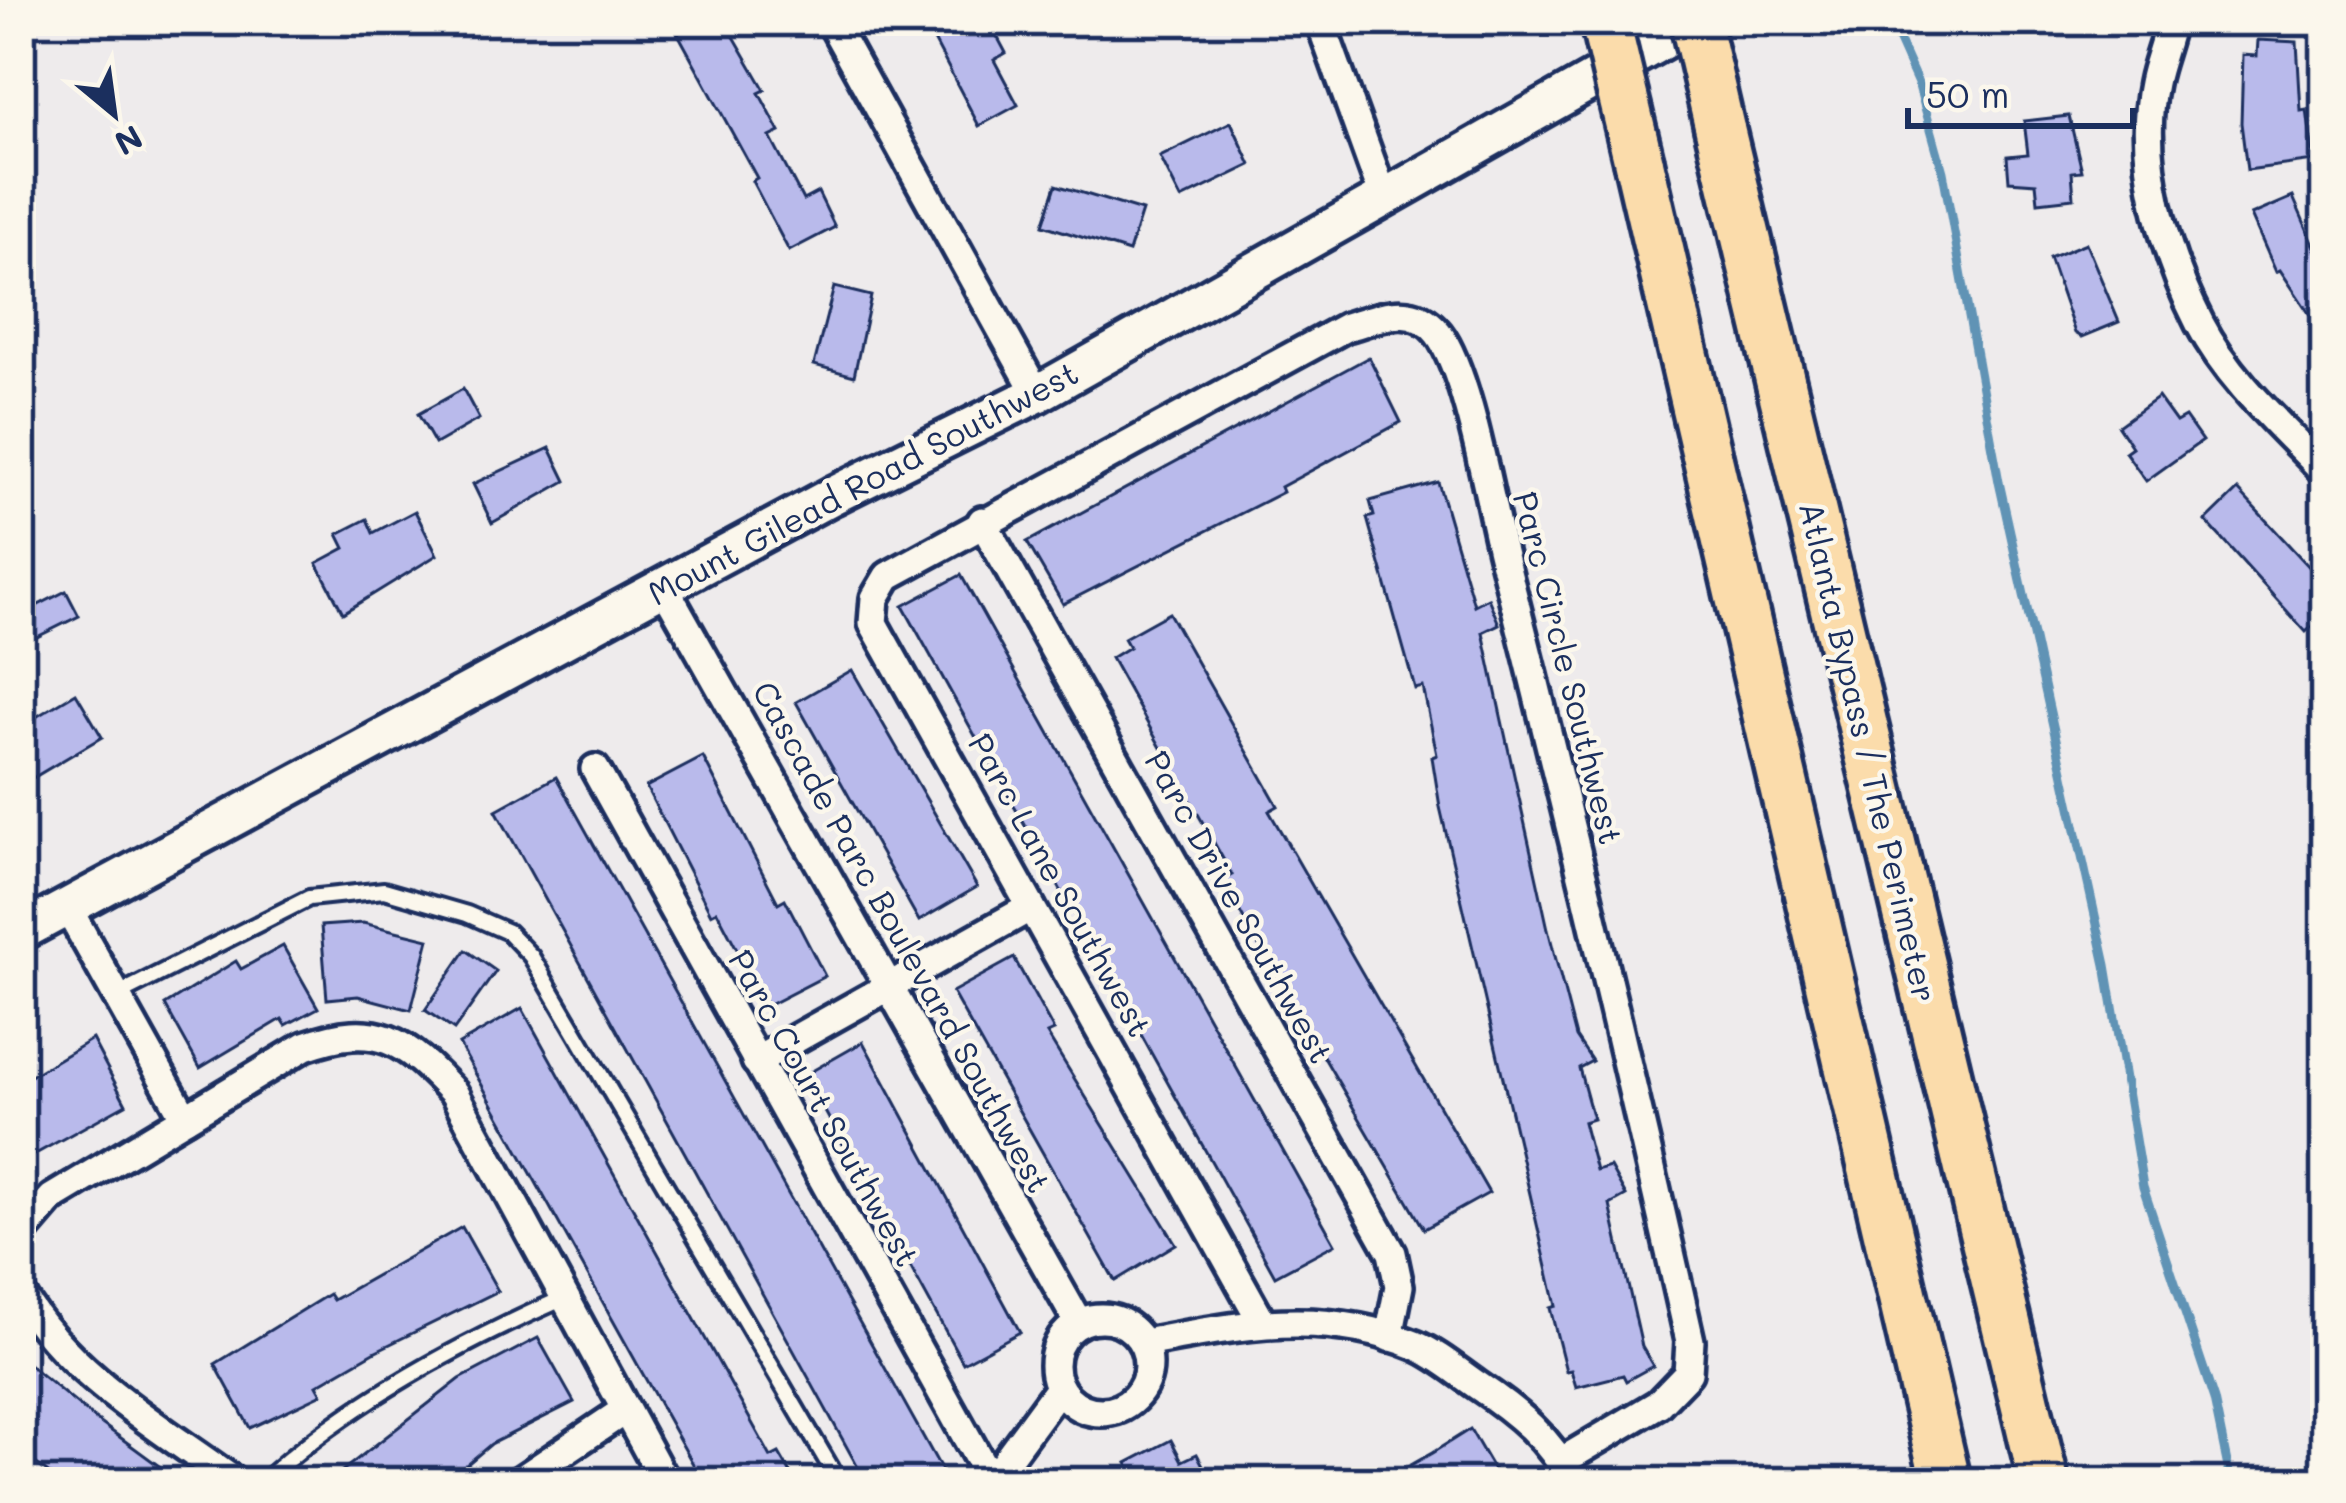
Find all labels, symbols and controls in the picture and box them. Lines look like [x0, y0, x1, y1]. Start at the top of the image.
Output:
north arrow [54, 54, 174, 174]
scale bar [1908, 54, 2133, 128]
text: 50 m [1926, 70, 2009, 117]
text: N [108, 117, 151, 166]
street label: Mount Gilead Road Southwest [640, 350, 1085, 614]
street label: Parc Circle Southwest [1505, 487, 1634, 848]
street label: Atlanta Bypass / The Perimeter [1790, 497, 1948, 1007]
street label: Cascade Parc Boulevard Southwest [744, 673, 1062, 1200]
street label: Parc Lane Southwest [960, 725, 1163, 1044]
street label: Parc Drive Southwest [1136, 742, 1344, 1070]
street label: Parc Court Southwest [720, 941, 930, 1273]

